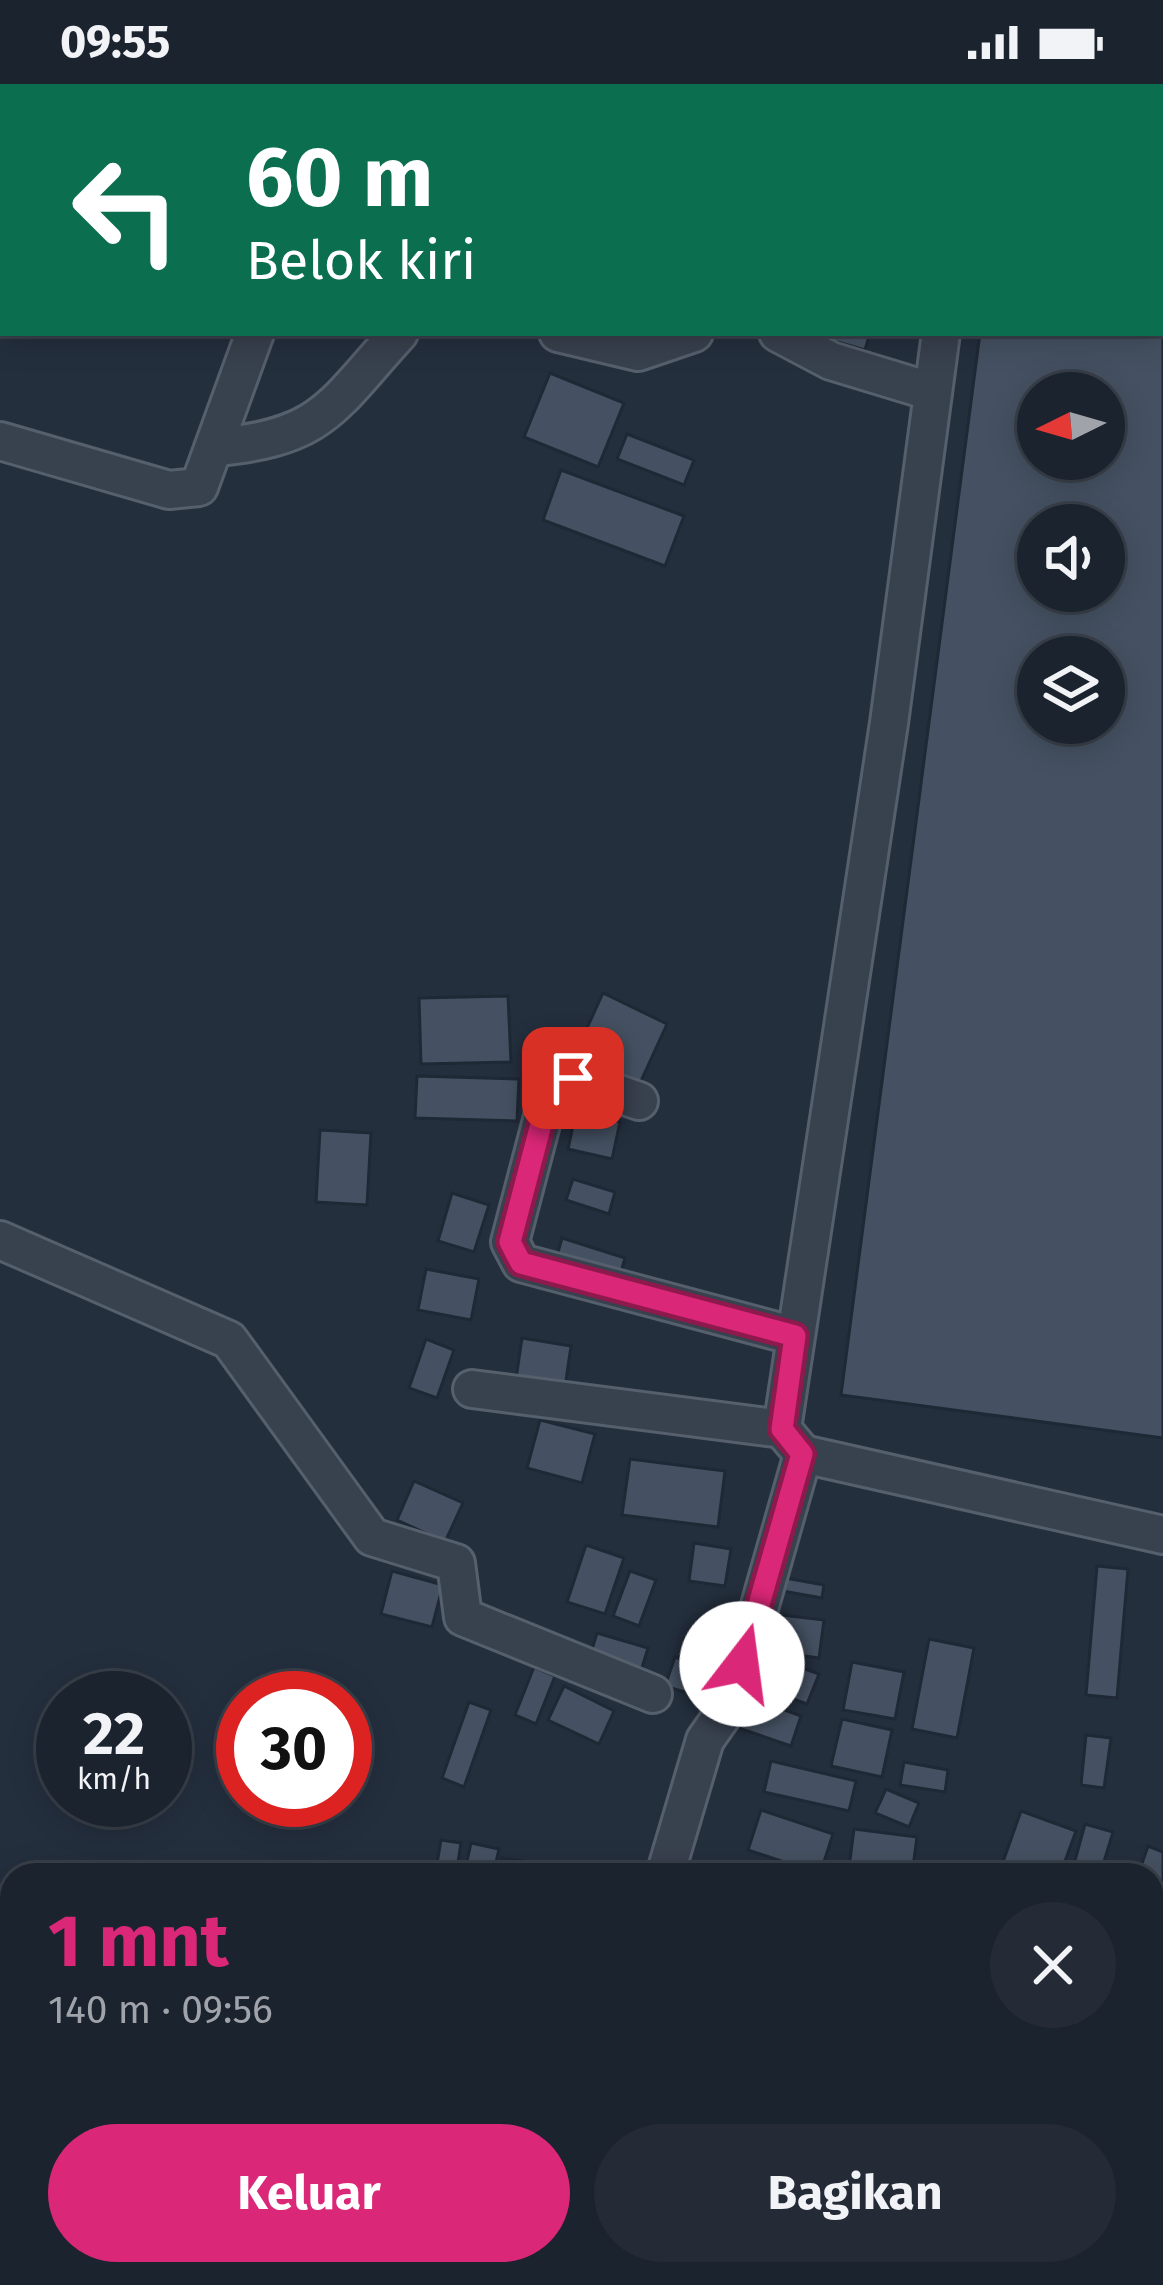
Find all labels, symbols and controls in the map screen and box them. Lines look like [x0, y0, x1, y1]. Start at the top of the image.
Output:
text: 09:55 [60, 15, 170, 69]
text: 60 m [246, 127, 433, 228]
icon: left [48, 132, 204, 288]
text: Belok kiri [246, 229, 476, 293]
north arrow [1017, 372, 1125, 480]
map controls [1017, 372, 1125, 744]
button: sound [1017, 504, 1125, 612]
button: layers [1017, 636, 1125, 744]
pin [522, 1027, 624, 1129]
icon: arrive [540, 1045, 606, 1111]
position arrow [679, 1601, 805, 1727]
speed limit sign: 30 [216, 1671, 372, 1827]
text: 22 [83, 1698, 145, 1770]
text: km/h [77, 1761, 151, 1797]
text: 1 mnt [48, 1899, 229, 1985]
button: close [990, 1902, 1116, 2028]
text: 140 m · 09:56 [48, 1987, 273, 2033]
button: Keluar [48, 2124, 570, 2262]
button: Bagikan [594, 2124, 1116, 2262]

